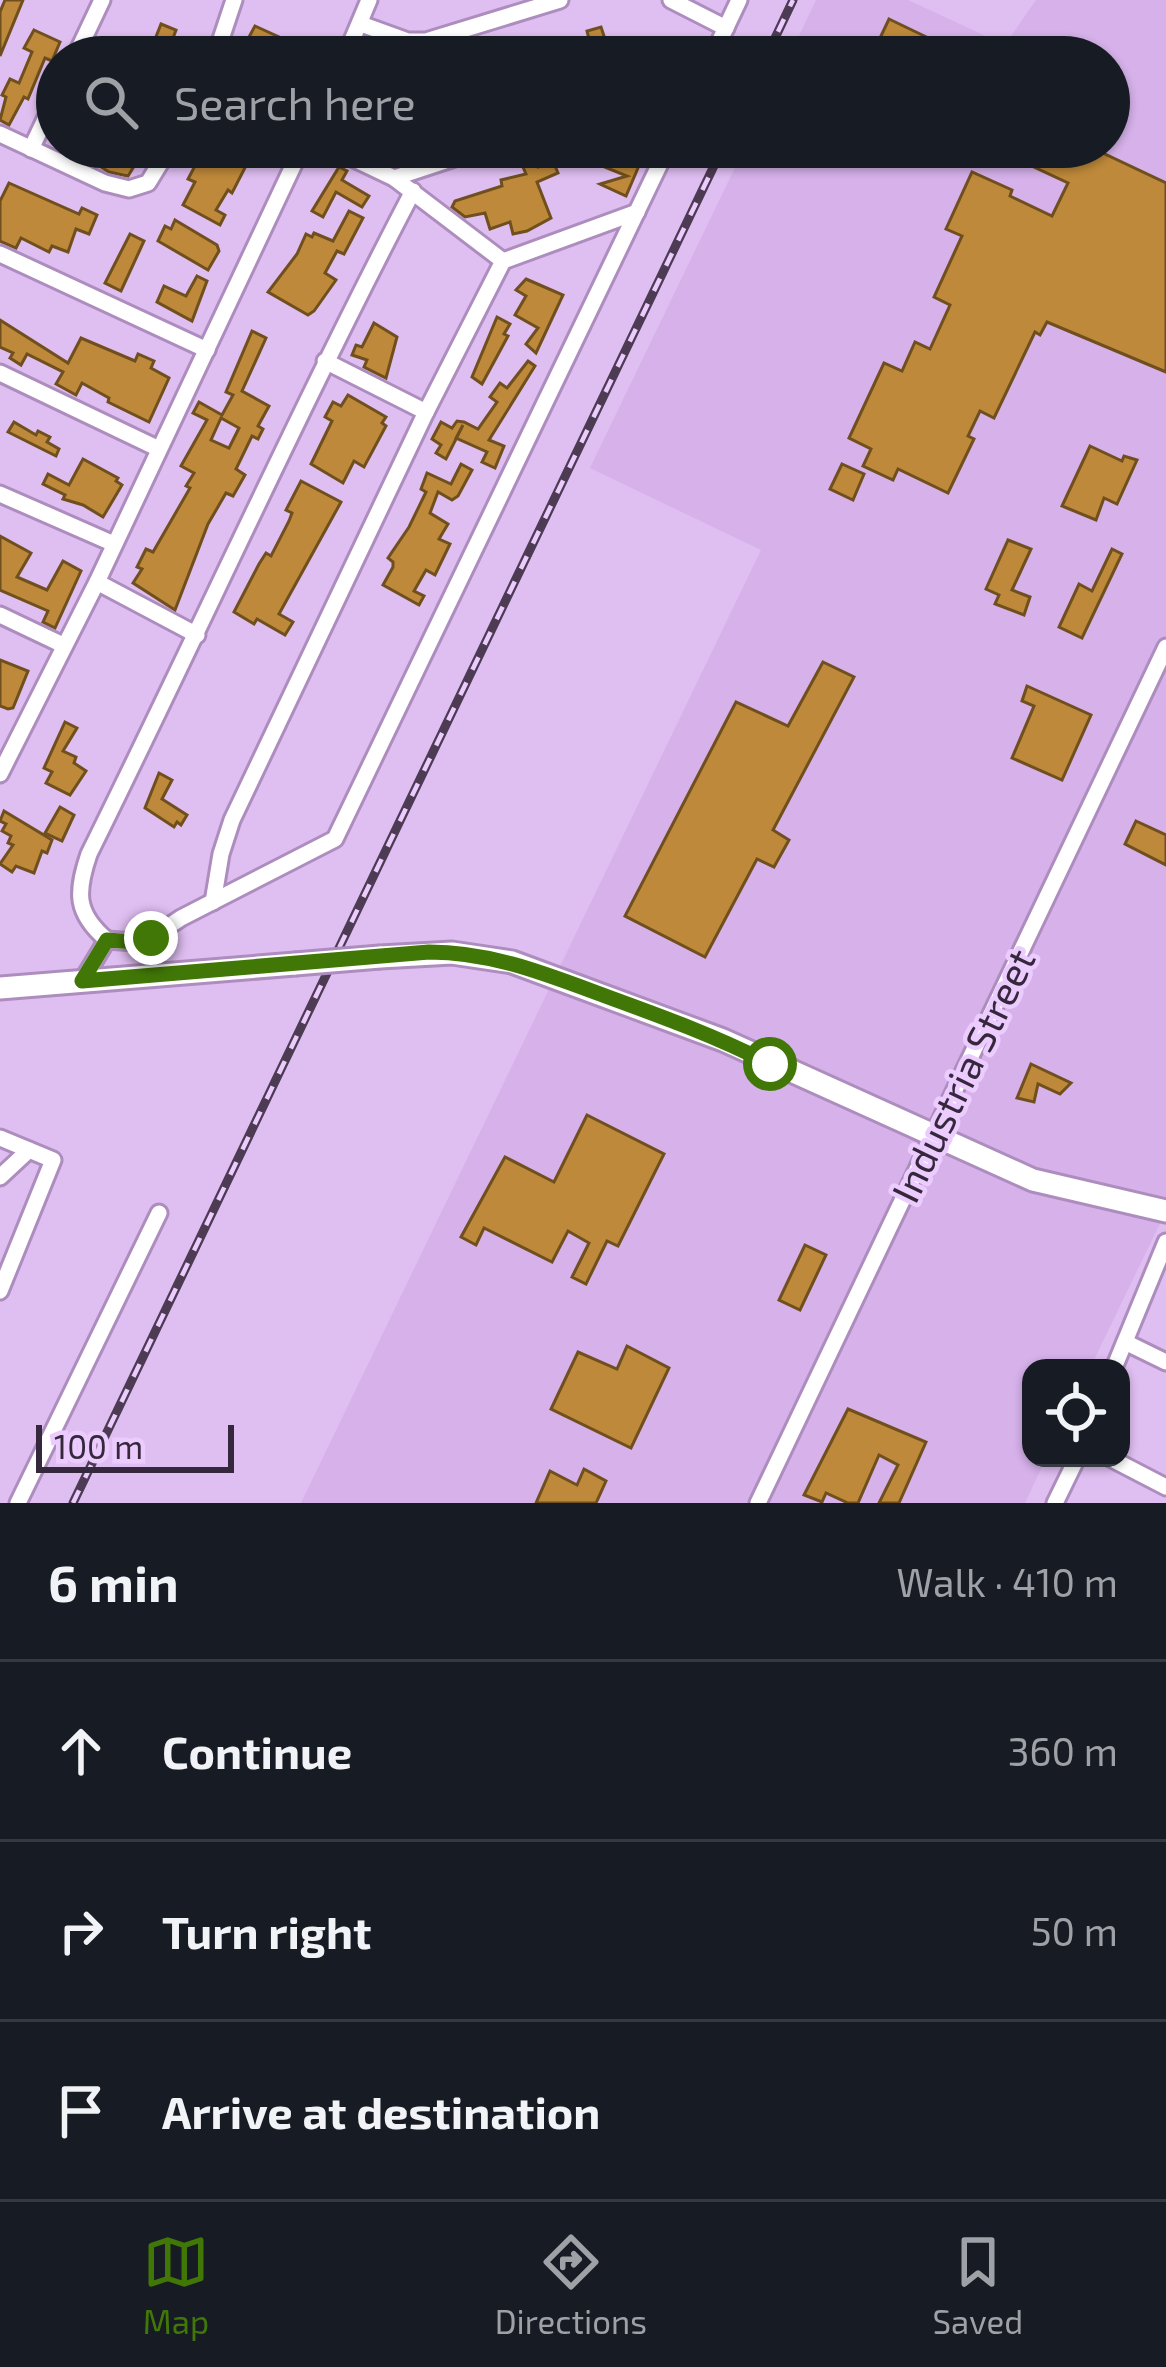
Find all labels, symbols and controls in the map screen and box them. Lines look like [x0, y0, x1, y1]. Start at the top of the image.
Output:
search box [36, 36, 1130, 168]
icon: search [78, 69, 144, 135]
text: Search here [174, 75, 416, 129]
route end [124, 911, 178, 965]
street label: Industria Street [880, 941, 1044, 1209]
route start [743, 1037, 797, 1091]
map controls [1022, 1359, 1130, 1467]
button: locate [1022, 1359, 1130, 1467]
scale bar [36, 1419, 234, 1472]
text: 100 m [54, 1426, 143, 1466]
text: 6 min [48, 1551, 179, 1612]
text: Walk · 410 m [897, 1558, 1118, 1605]
icon: ahead [48, 1718, 114, 1784]
text: Continue [162, 1724, 352, 1778]
text: 360 m [1008, 1727, 1118, 1774]
icon: right [48, 1898, 114, 1964]
text: Turn right [162, 1904, 371, 1958]
text: 50 m [1031, 1907, 1118, 1954]
icon: arrive [48, 2078, 114, 2144]
text: Arrive at destination [162, 2084, 600, 2138]
tab: Map [143, 2229, 209, 2341]
tab: Directions [495, 2229, 647, 2341]
tab: Saved [933, 2229, 1023, 2341]

